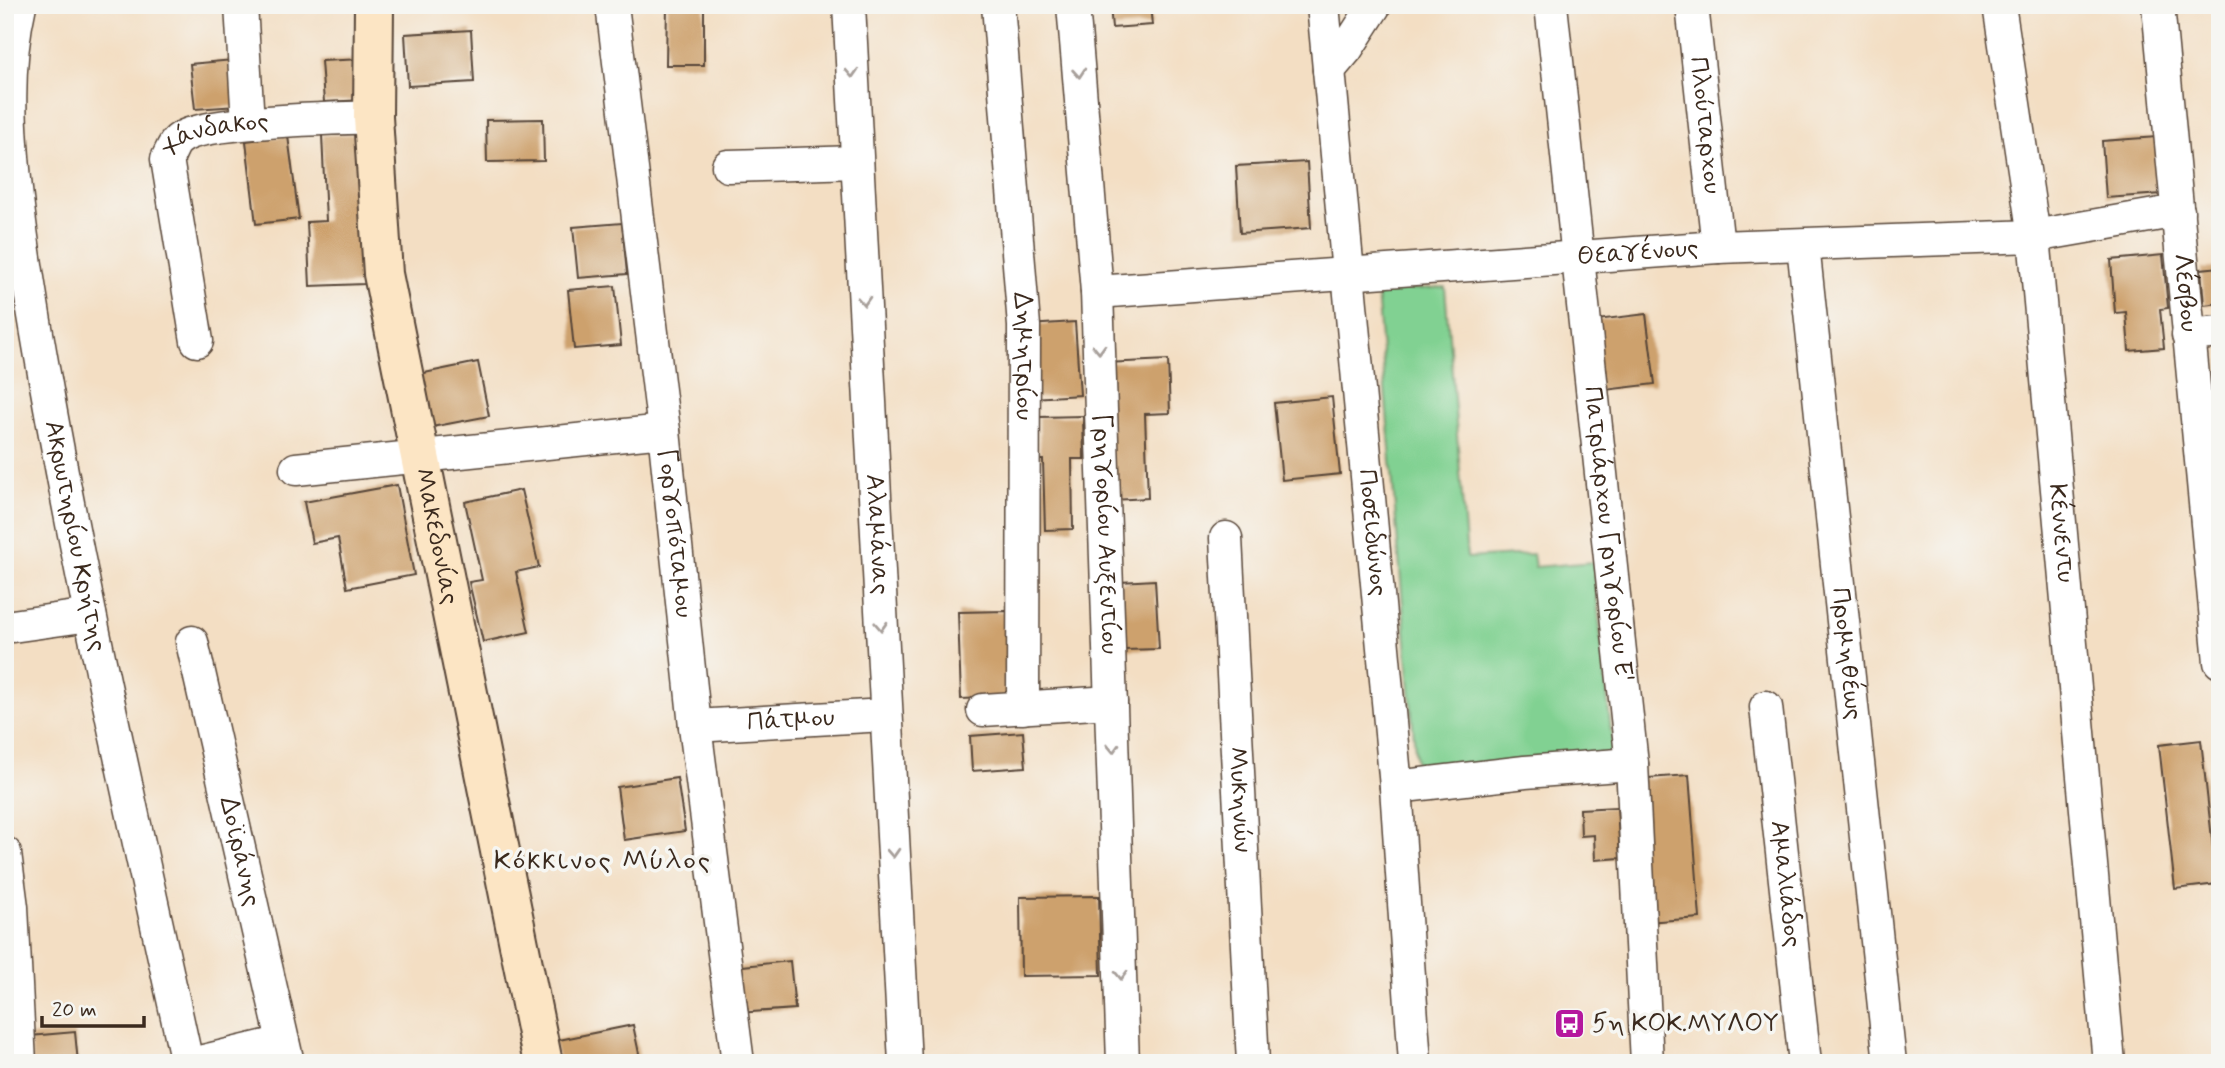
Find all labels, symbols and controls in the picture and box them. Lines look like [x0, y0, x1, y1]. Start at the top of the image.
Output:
street label: Πλούταρχου [1681, 55, 1729, 196]
one-way arrow [845, 68, 860, 79]
one-way arrow [1071, 68, 1086, 79]
street label: Χάνδακος [154, 105, 270, 162]
street label: Θεαγένους [1576, 231, 1699, 274]
street label: Λέσβου [2165, 252, 2206, 334]
street label: Δημητρίου [1004, 290, 1041, 420]
one-way arrow [856, 295, 871, 306]
one-way arrow [1092, 344, 1107, 355]
street label: Πατριάρχου Γρηγορίου E' [1575, 385, 1640, 683]
street label: Γρηγορίου Αυξεντίου [1084, 413, 1126, 655]
street label: Ακρωτηρίου Κρήτης [36, 418, 114, 655]
street label: Γοργοπόταμου [649, 447, 701, 620]
street label: Μακεδονίας [406, 465, 467, 608]
street label: Ποσειδώνος [1349, 468, 1395, 598]
street label: Αλαμάνας [857, 473, 897, 596]
street label: Κέννεντυ [2040, 482, 2082, 584]
street label: Προμηθέως [1823, 586, 1870, 722]
one-way arrow [873, 620, 888, 631]
street label: Πάτμου [746, 701, 836, 740]
one-way arrow [1105, 743, 1121, 753]
street label: Μυκηνών [1220, 746, 1259, 854]
street label: Δοϊράνης [211, 793, 269, 910]
street label: Αμαλιάδος [1762, 819, 1809, 949]
district label: Κόκκινος Μύλος [494, 843, 712, 880]
one-way arrow [885, 848, 900, 859]
one-way arrow [1113, 970, 1128, 981]
scale bar [42, 984, 144, 1028]
text: 20 m [52, 996, 97, 1024]
bus stop icon: 5η ΚΟΚ.ΜΥΛΟΥ [1552, 1007, 1586, 1041]
place label: 5η ΚΟΚ.ΜΥΛΟΥ [1592, 1007, 1779, 1041]

